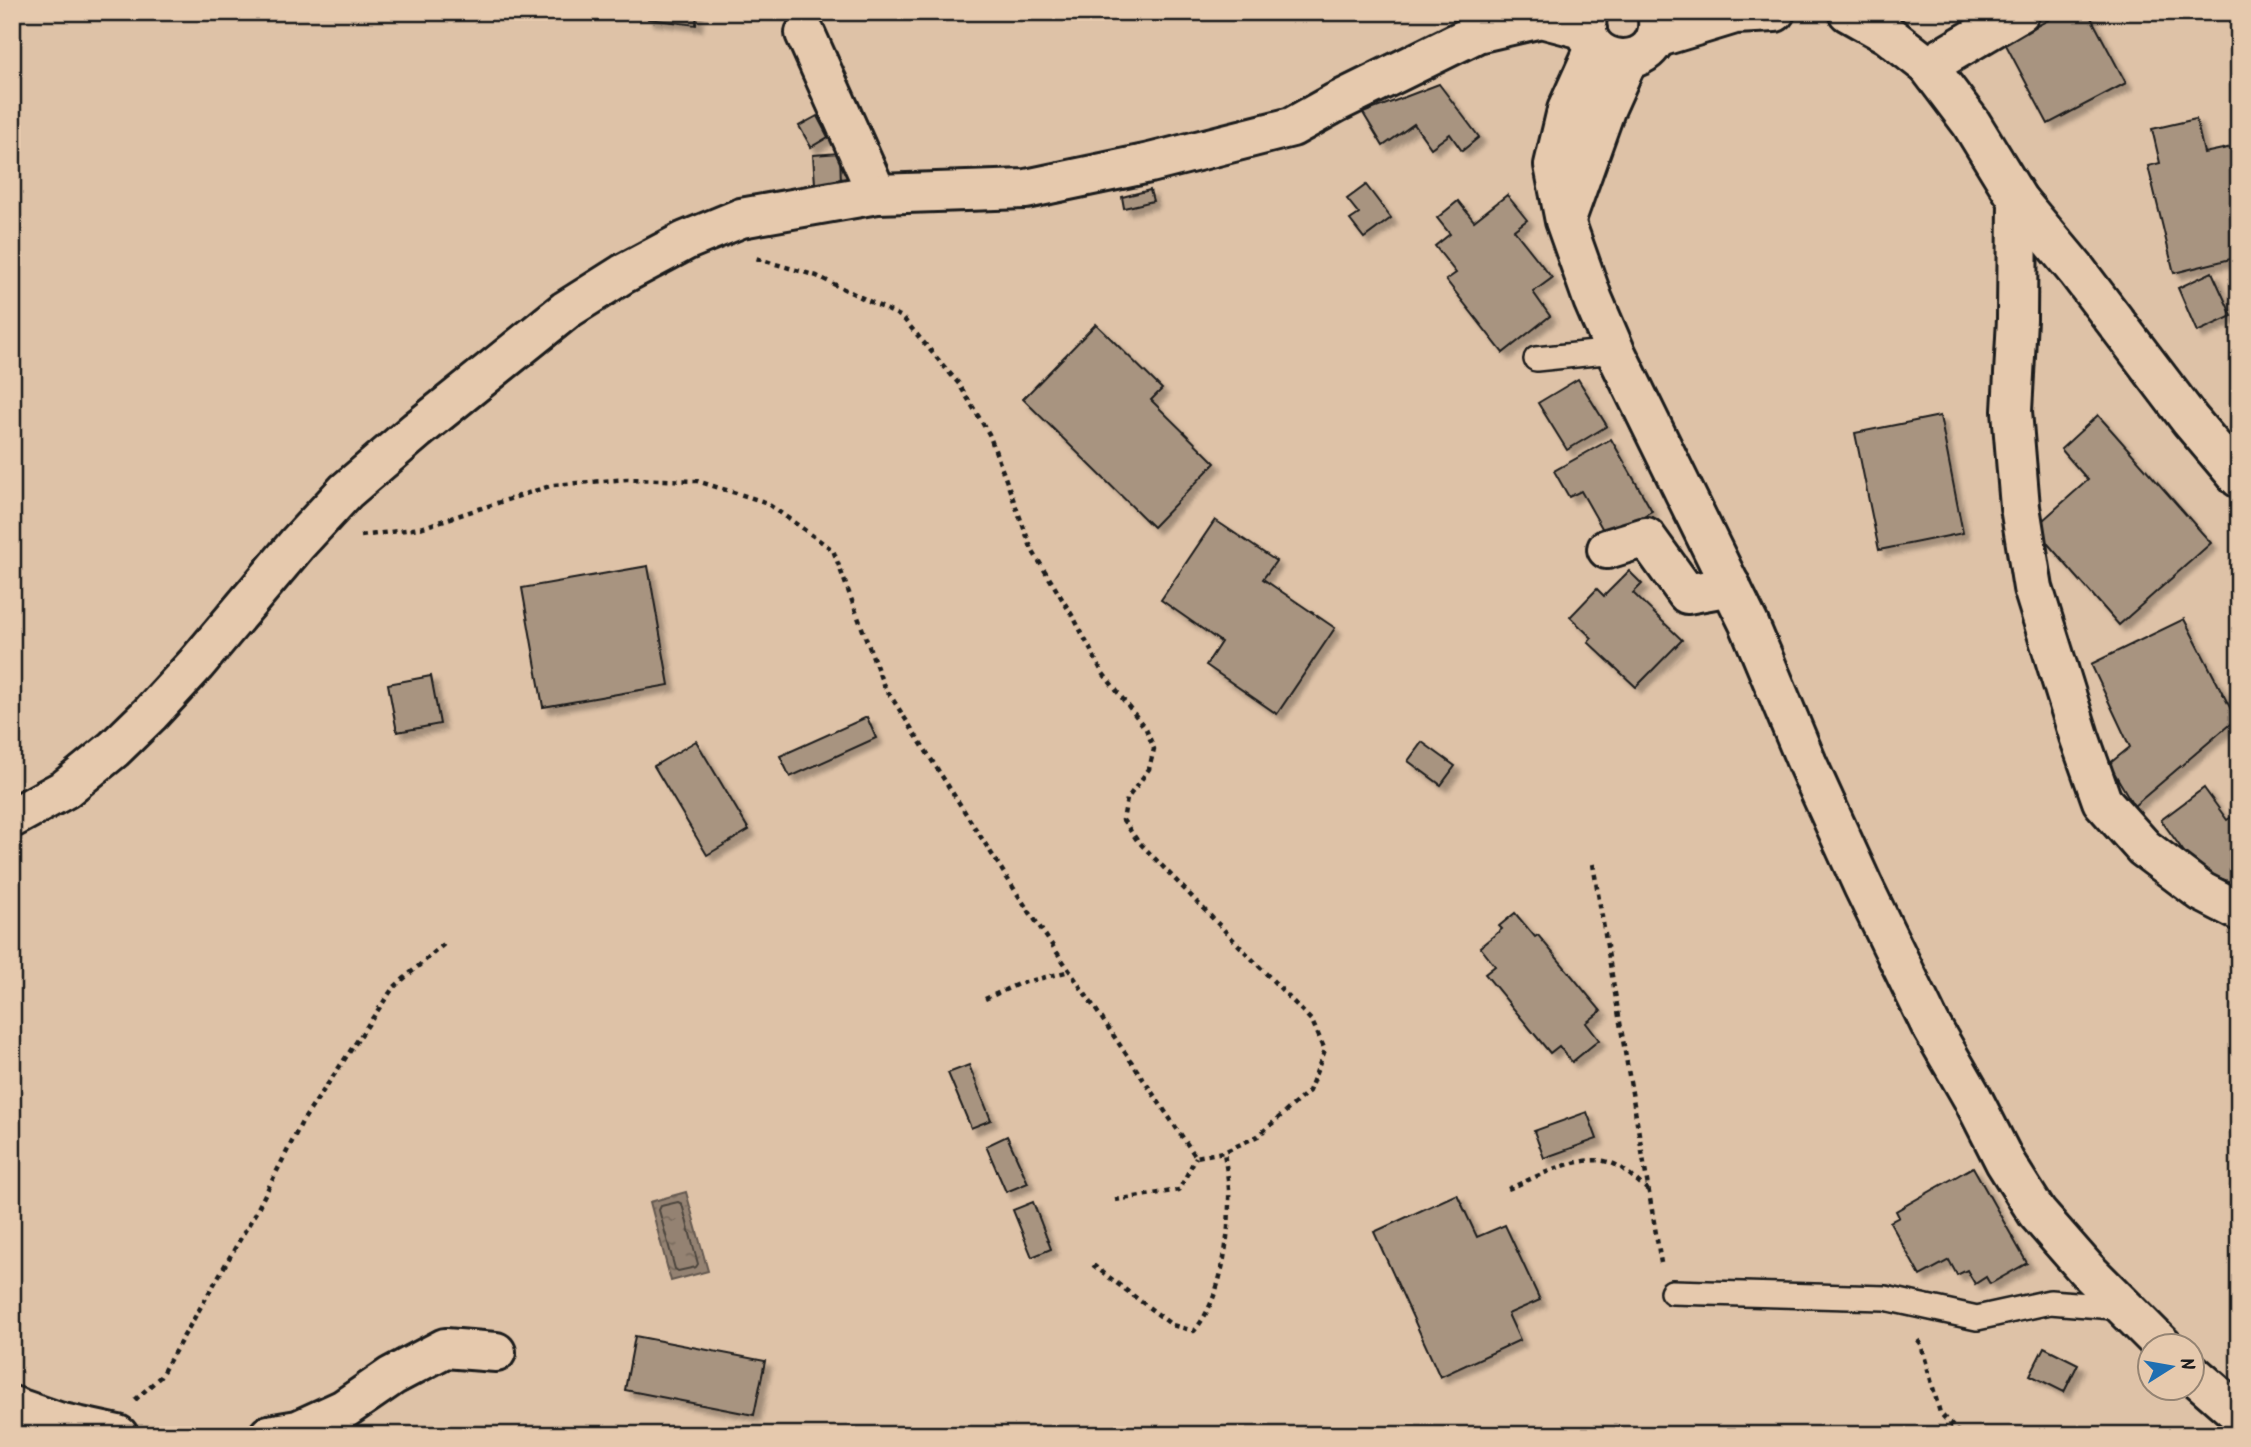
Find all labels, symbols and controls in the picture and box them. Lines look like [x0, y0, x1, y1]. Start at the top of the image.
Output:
north arrow [2136, 1332, 2206, 1402]
text: N [2170, 1355, 2202, 1373]

